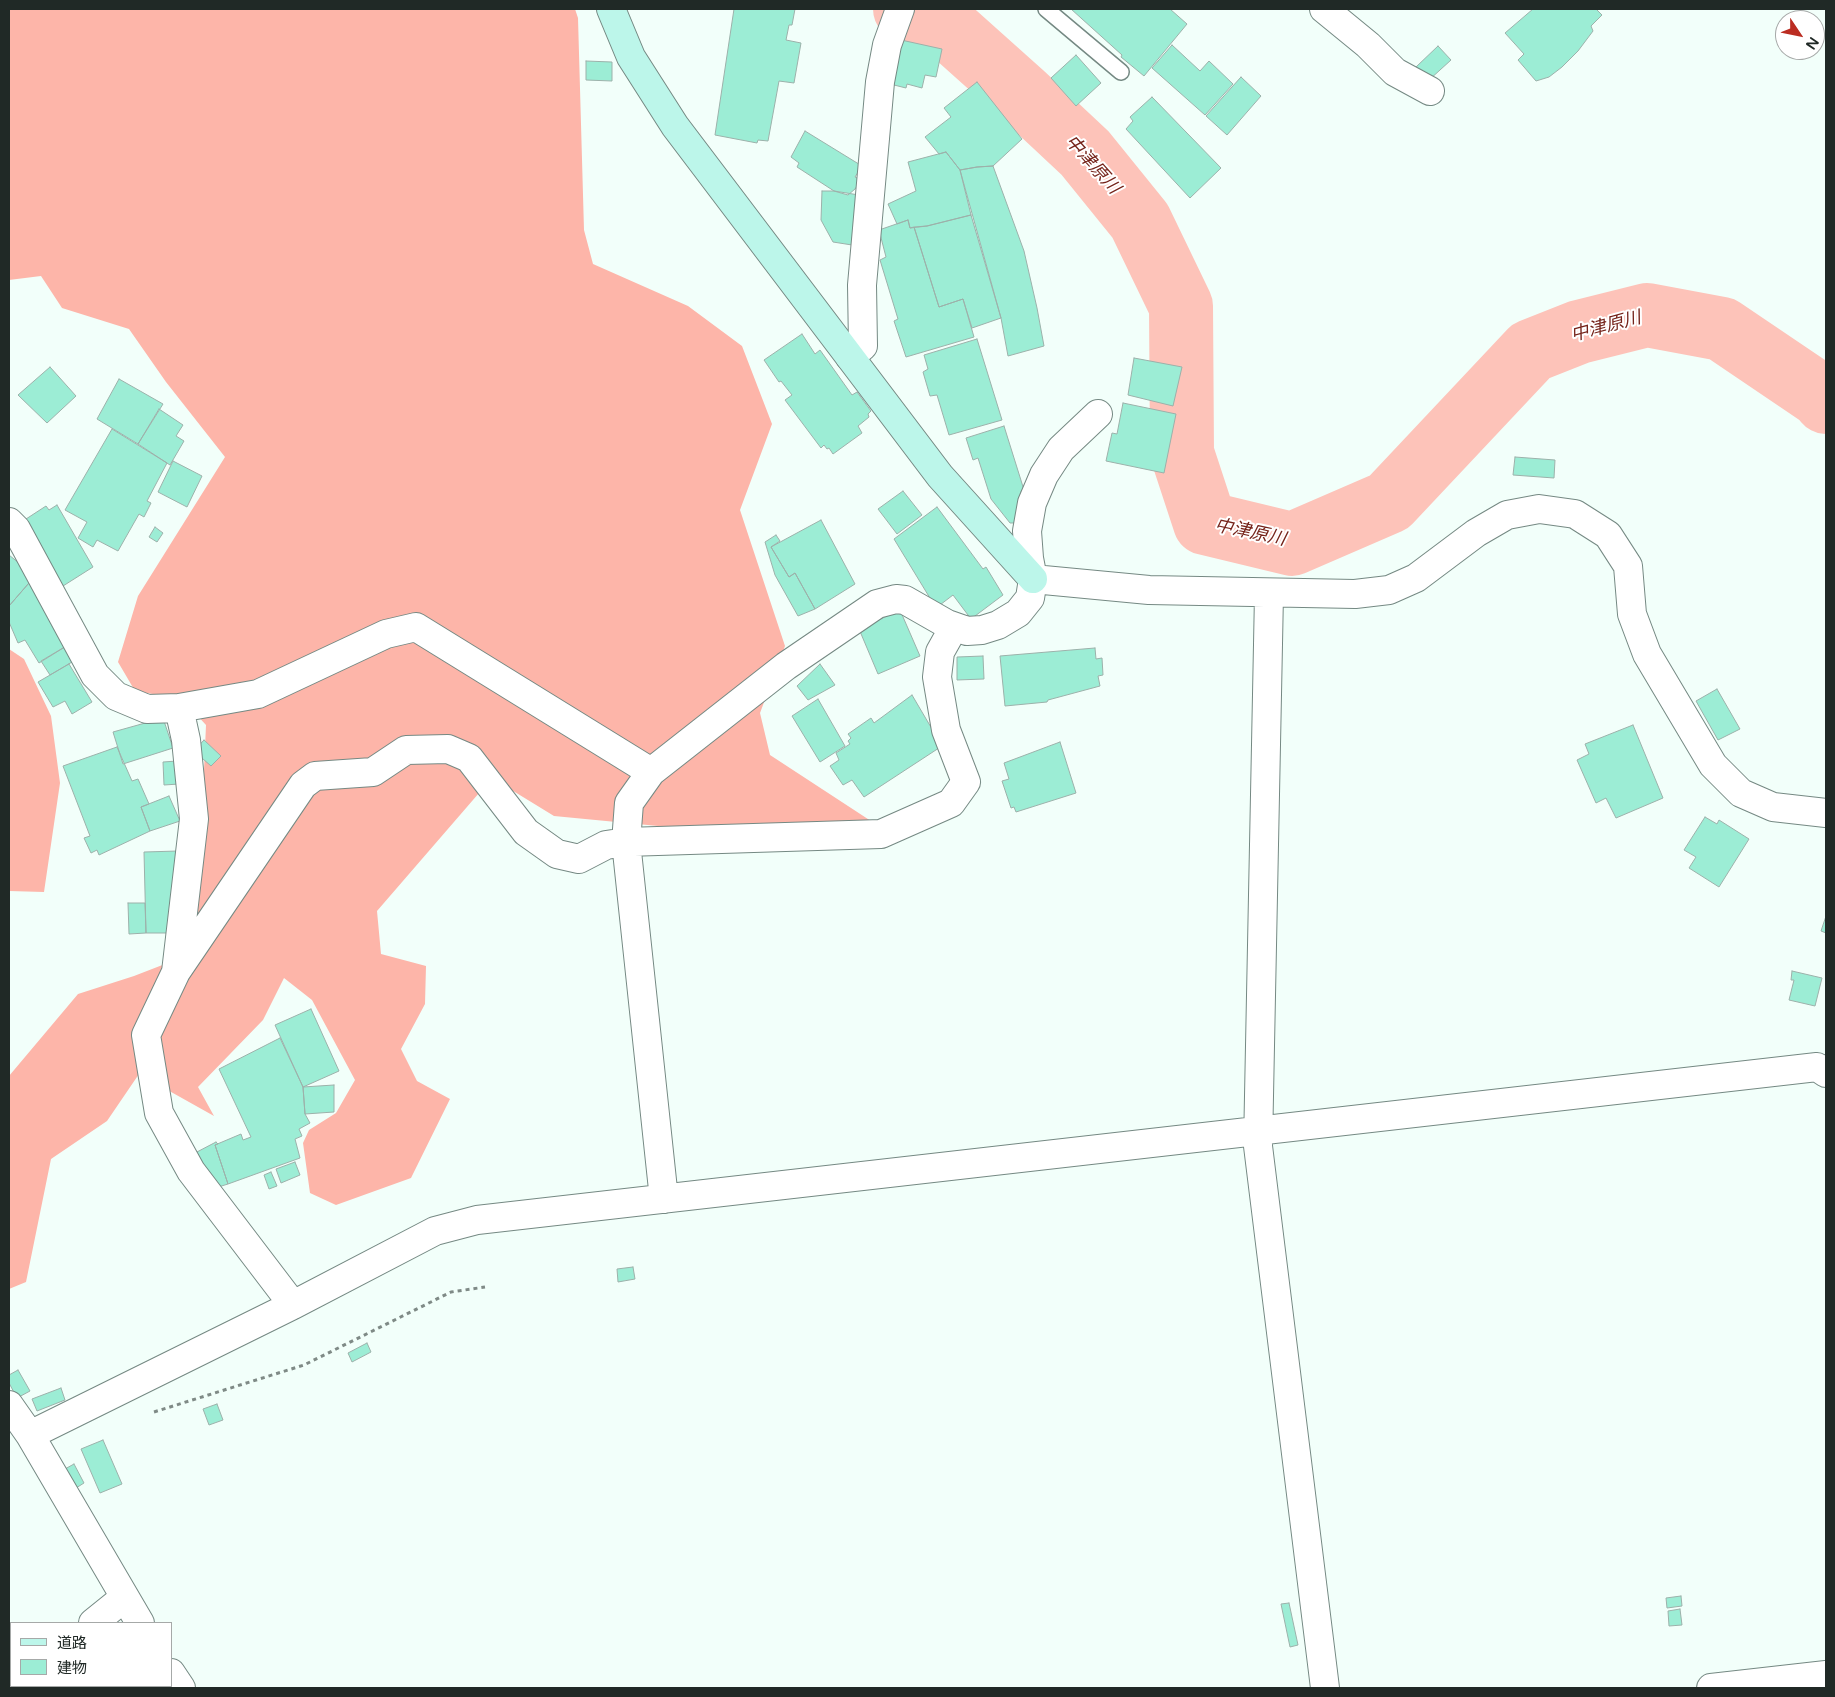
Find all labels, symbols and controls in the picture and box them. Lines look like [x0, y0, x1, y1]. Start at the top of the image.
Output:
north arrow [1775, 10, 1825, 60]
text: N [1802, 34, 1822, 53]
water label: 中津原川 [1060, 131, 1124, 199]
water label: 中津原川 [1568, 307, 1644, 347]
water label: 中津原川 [1213, 515, 1287, 551]
legend [10, 1622, 172, 1687]
text: 道路 [57, 1634, 87, 1652]
text: 建物 [57, 1659, 87, 1677]

